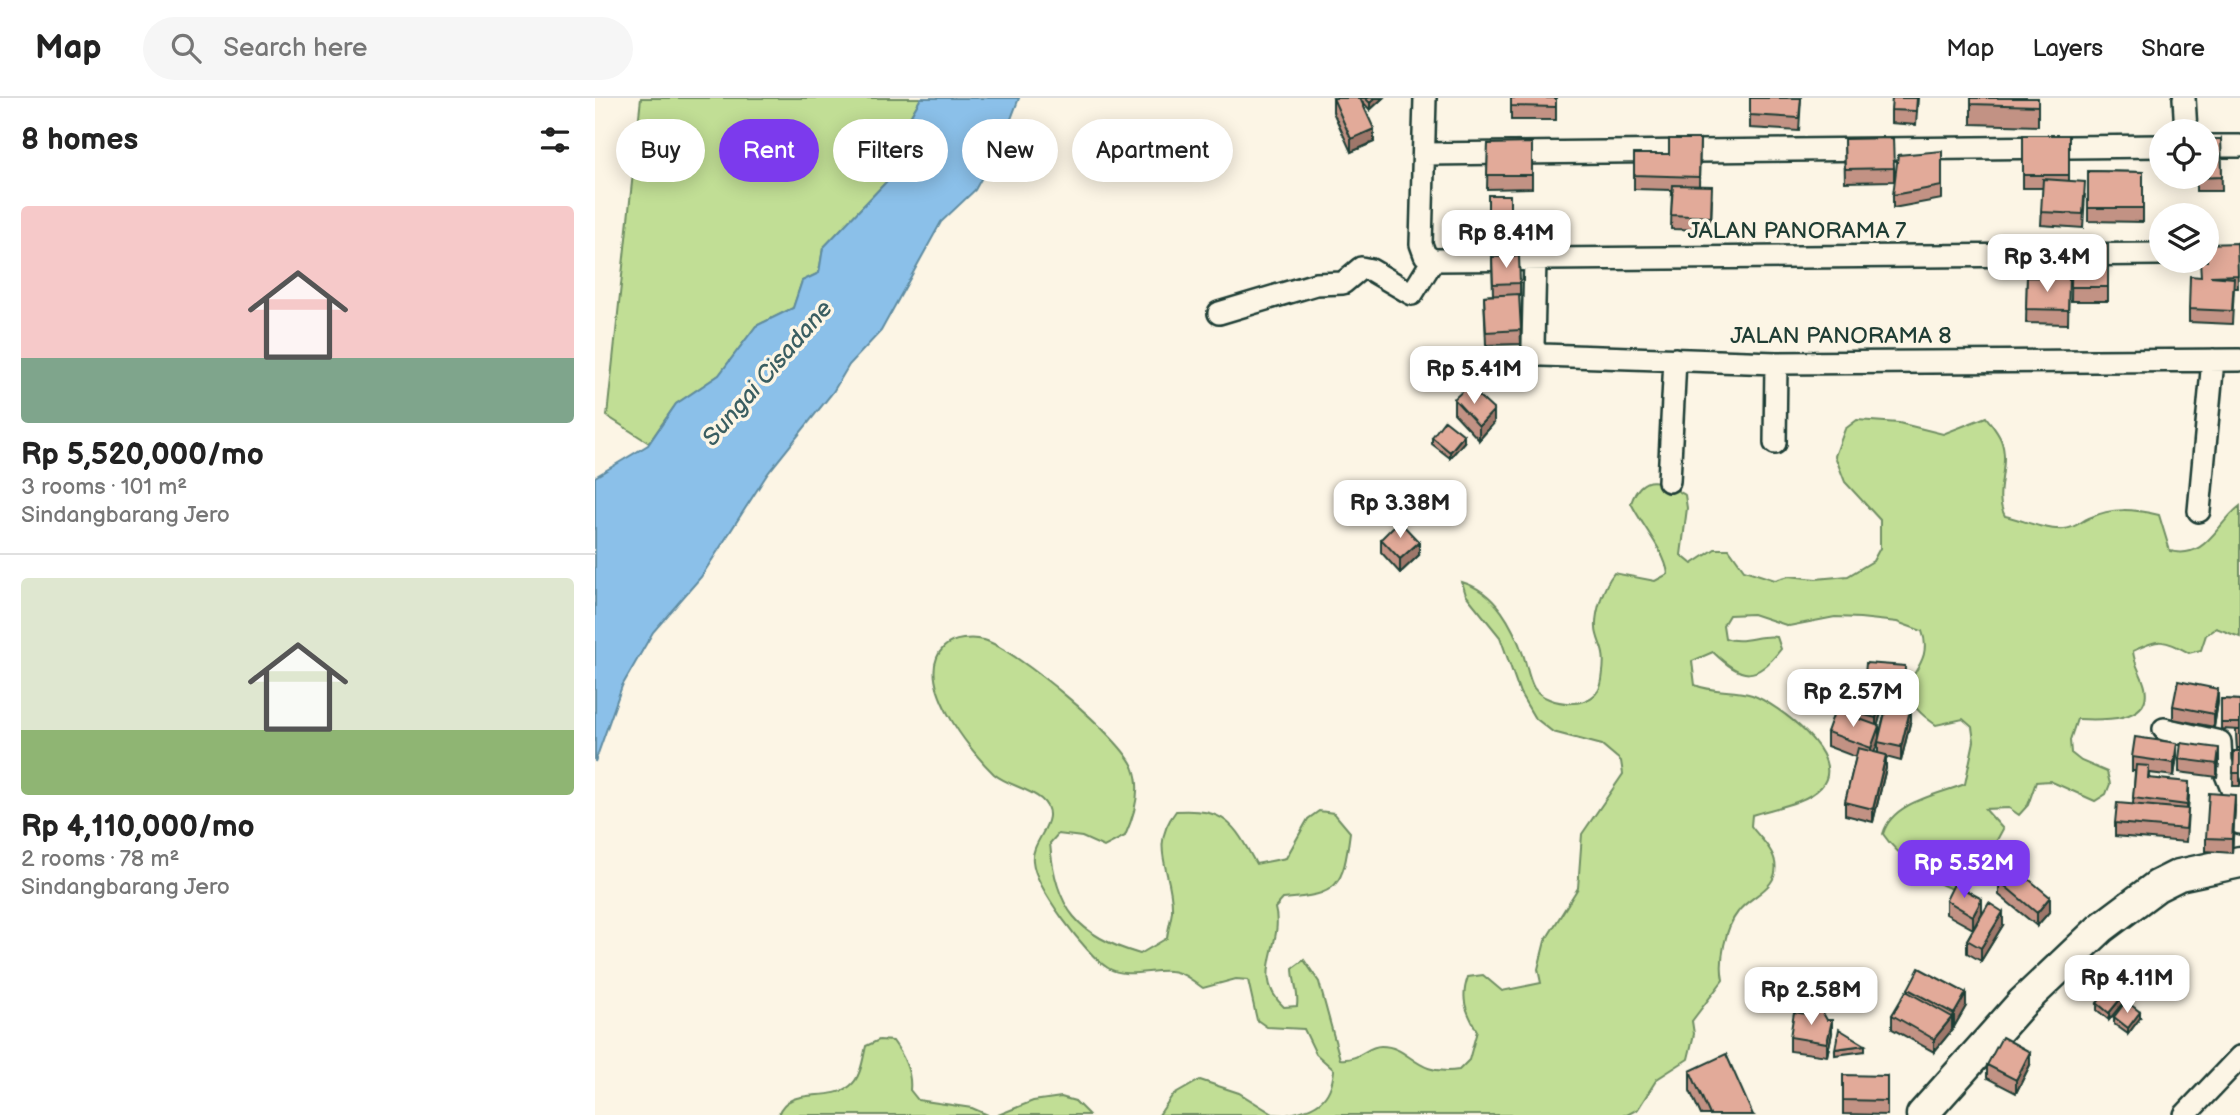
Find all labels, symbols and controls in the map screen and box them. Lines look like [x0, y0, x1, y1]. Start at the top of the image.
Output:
search box [143, 17, 633, 80]
text: Map [35, 28, 101, 68]
icon: search [167, 29, 205, 67]
text: Search here [223, 33, 367, 64]
text: Map [1946, 34, 1994, 63]
text: Layers [2032, 34, 2103, 63]
text: Share [2141, 34, 2205, 63]
chip: Buy [616, 119, 705, 182]
chip: Rent [719, 119, 819, 182]
chip: Filters [833, 119, 948, 182]
chip: New [962, 119, 1058, 182]
chip: Apartment [1072, 119, 1233, 182]
map controls [2149, 119, 2219, 273]
button: locate [2149, 119, 2219, 189]
icon: filters [536, 121, 574, 159]
text: 8 homes [21, 122, 138, 158]
button: layers [2149, 203, 2219, 273]
pin: Rp 8.41M [1434, 211, 1578, 270]
street label: JALAN PANORAMA 7 [1688, 217, 1907, 245]
text: Rp 8.41M [1458, 219, 1554, 247]
pin: Rp 3.4M [1982, 234, 2112, 294]
text: Rp 3.4M [2003, 243, 2091, 271]
icon: home [235, 252, 361, 378]
water label: Sungai Cisadane [696, 294, 839, 452]
street label: JALAN PANORAMA 8 [1730, 322, 1952, 350]
pin: Rp 5.41M [1402, 346, 1546, 406]
text: Rp 5.41M [1426, 355, 1522, 383]
text: Rp 5,520,000/mo [21, 437, 264, 473]
text: 3 rooms · 101 m² [21, 473, 187, 501]
pin: Rp 3.38M [1328, 480, 1472, 540]
text: Rp 3.38M [1350, 489, 1450, 517]
text: Sindangbarang Jero [21, 501, 230, 529]
icon: home [235, 624, 361, 750]
pin: Rp 2.57M [1781, 670, 1925, 729]
text: Rp 2.57M [1803, 678, 1903, 706]
text: Rp 4,110,000/mo [21, 809, 255, 845]
pin: Rp 5.52M [1892, 840, 2036, 900]
text: 2 rooms · 78 m² [21, 845, 179, 873]
text: Rp 5.52M [1914, 849, 2014, 877]
text: Sindangbarang Jero [21, 873, 230, 901]
pin: Rp 4.11M [2055, 956, 2199, 1015]
text: Rp 4.11M [2081, 964, 2173, 992]
pin: Rp 2.58M [1739, 968, 1883, 1027]
text: Rp 2.58M [1761, 976, 1861, 1004]

